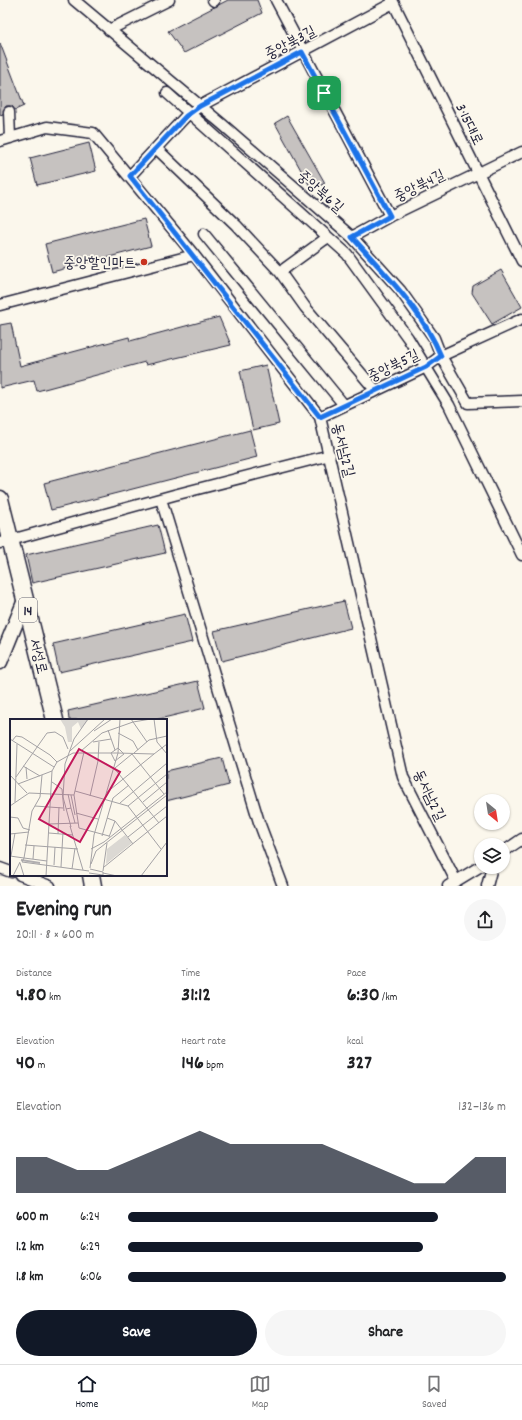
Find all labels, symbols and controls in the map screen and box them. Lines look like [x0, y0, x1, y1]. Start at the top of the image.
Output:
street label: 중앙북3길 [262, 21, 320, 66]
pin [307, 76, 341, 110]
icon: arrive [313, 82, 335, 104]
street label: 3·15대로 [449, 100, 488, 150]
street label: 중앙북4길 [391, 165, 449, 209]
street label: 중앙북6길 [291, 166, 348, 219]
place label: 중앙할인마트 [64, 253, 136, 275]
marker: 중앙할인마트 [139, 257, 149, 267]
street label: 중앙북5길 [364, 345, 424, 389]
street label: 동서남2길 [325, 421, 359, 480]
road number: 14 [19, 598, 37, 622]
street label: 서성로 [22, 636, 52, 677]
inset map [10, 719, 167, 876]
street label: 동서남2길 [406, 766, 450, 825]
north arrow [474, 794, 510, 830]
map controls [474, 794, 510, 874]
button: layers [474, 838, 510, 874]
text: Evening run [16, 895, 112, 926]
button: share [464, 899, 506, 941]
text: 20:11 · 8 × 600 m [16, 926, 94, 945]
text: Distance [16, 966, 52, 982]
text: Time [181, 966, 200, 982]
text: Pace [347, 966, 366, 982]
text: 4.80 [16, 982, 47, 1010]
text: 31:12 [181, 982, 211, 1010]
text: 6:30 [347, 982, 380, 1010]
text: km [47, 990, 61, 1006]
text: /km [380, 990, 397, 1006]
text: Elevation [16, 1034, 54, 1050]
text: Heart rate [181, 1034, 226, 1050]
text: kcal [347, 1034, 363, 1050]
text: 40 [16, 1050, 35, 1078]
text: 146 [181, 1050, 204, 1078]
text: 327 [347, 1050, 372, 1078]
text: m [35, 1058, 45, 1074]
text: bpm [204, 1058, 224, 1074]
text: Elevation [16, 1098, 61, 1117]
text: 132–136 m [458, 1098, 506, 1117]
text: 600 m [16, 1208, 48, 1227]
text: 6:24 [80, 1208, 100, 1227]
text: 1.2 km [16, 1238, 44, 1257]
text: 6:29 [80, 1238, 100, 1257]
text: 1.8 km [16, 1268, 43, 1287]
text: 6:06 [80, 1268, 102, 1287]
button: Save [16, 1310, 257, 1356]
button: Share [265, 1310, 506, 1356]
tab: Home [75, 1373, 98, 1413]
tab: Map [249, 1373, 271, 1413]
tab: Saved [422, 1373, 447, 1413]

